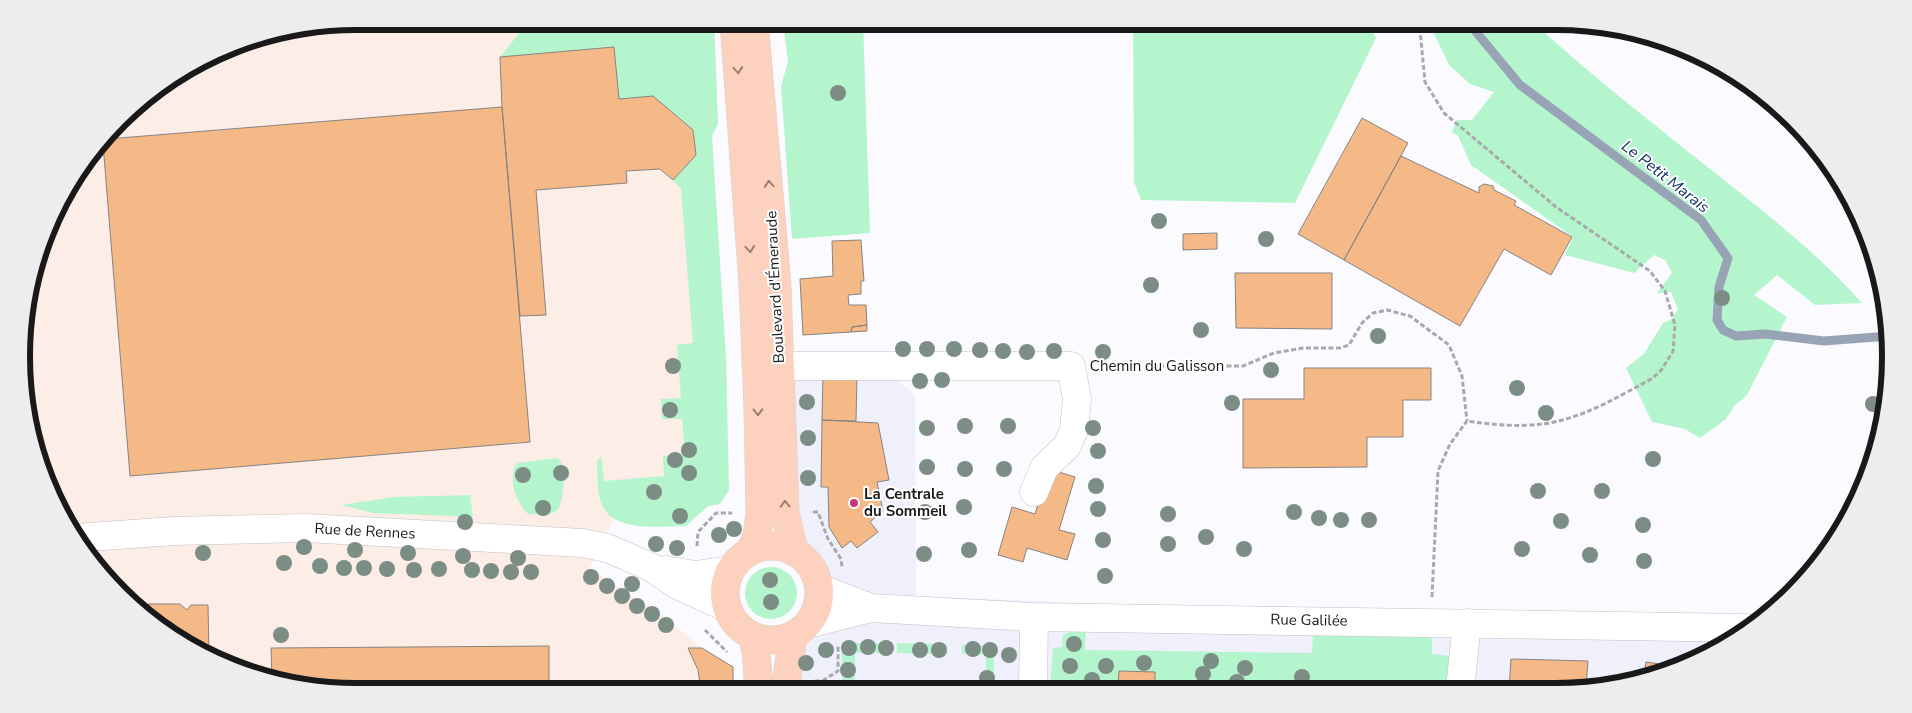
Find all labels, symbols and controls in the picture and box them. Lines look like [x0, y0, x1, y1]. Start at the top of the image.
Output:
one-way arrow [732, 66, 743, 74]
water label: Le Petit Marais [1617, 135, 1714, 218]
one-way arrow [764, 180, 775, 188]
street label: Boulevard d'Émeraude [761, 210, 789, 364]
one-way arrow [745, 246, 756, 254]
street label: Chemin du Galisson [1090, 356, 1224, 376]
one-way arrow [753, 408, 763, 416]
place label: La Centrale du Sommeil [864, 484, 947, 521]
marker: La Centrale du Sommeil [848, 497, 860, 509]
one-way arrow [780, 500, 790, 508]
street label: Rue de Rennes [314, 518, 416, 544]
street label: Rue Galilée [1270, 609, 1348, 631]

